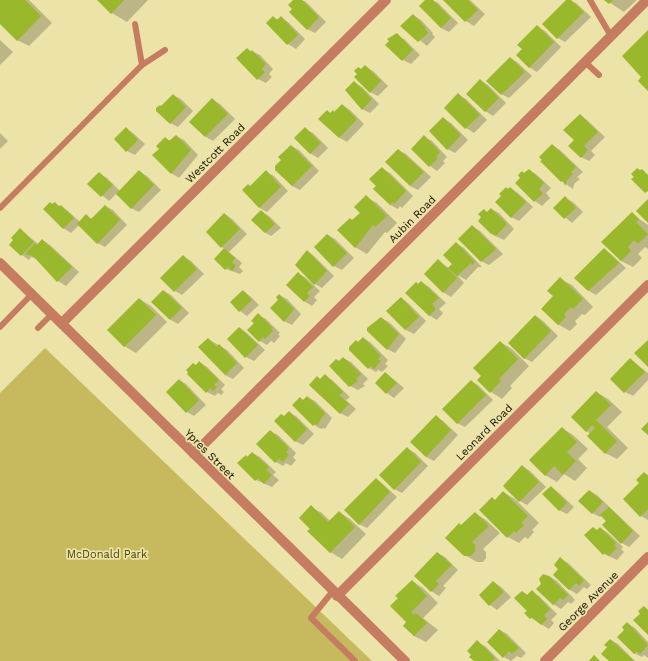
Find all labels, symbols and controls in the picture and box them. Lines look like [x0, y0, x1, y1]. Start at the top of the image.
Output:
street label: Westcott Road [183, 121, 248, 186]
street label: Aubin Road [386, 193, 439, 246]
street label: Leonard Road [454, 402, 515, 463]
street label: Ypres Street [182, 426, 238, 483]
park label: McDonald Park [67, 548, 147, 561]
street label: George Avenue [556, 569, 621, 634]

